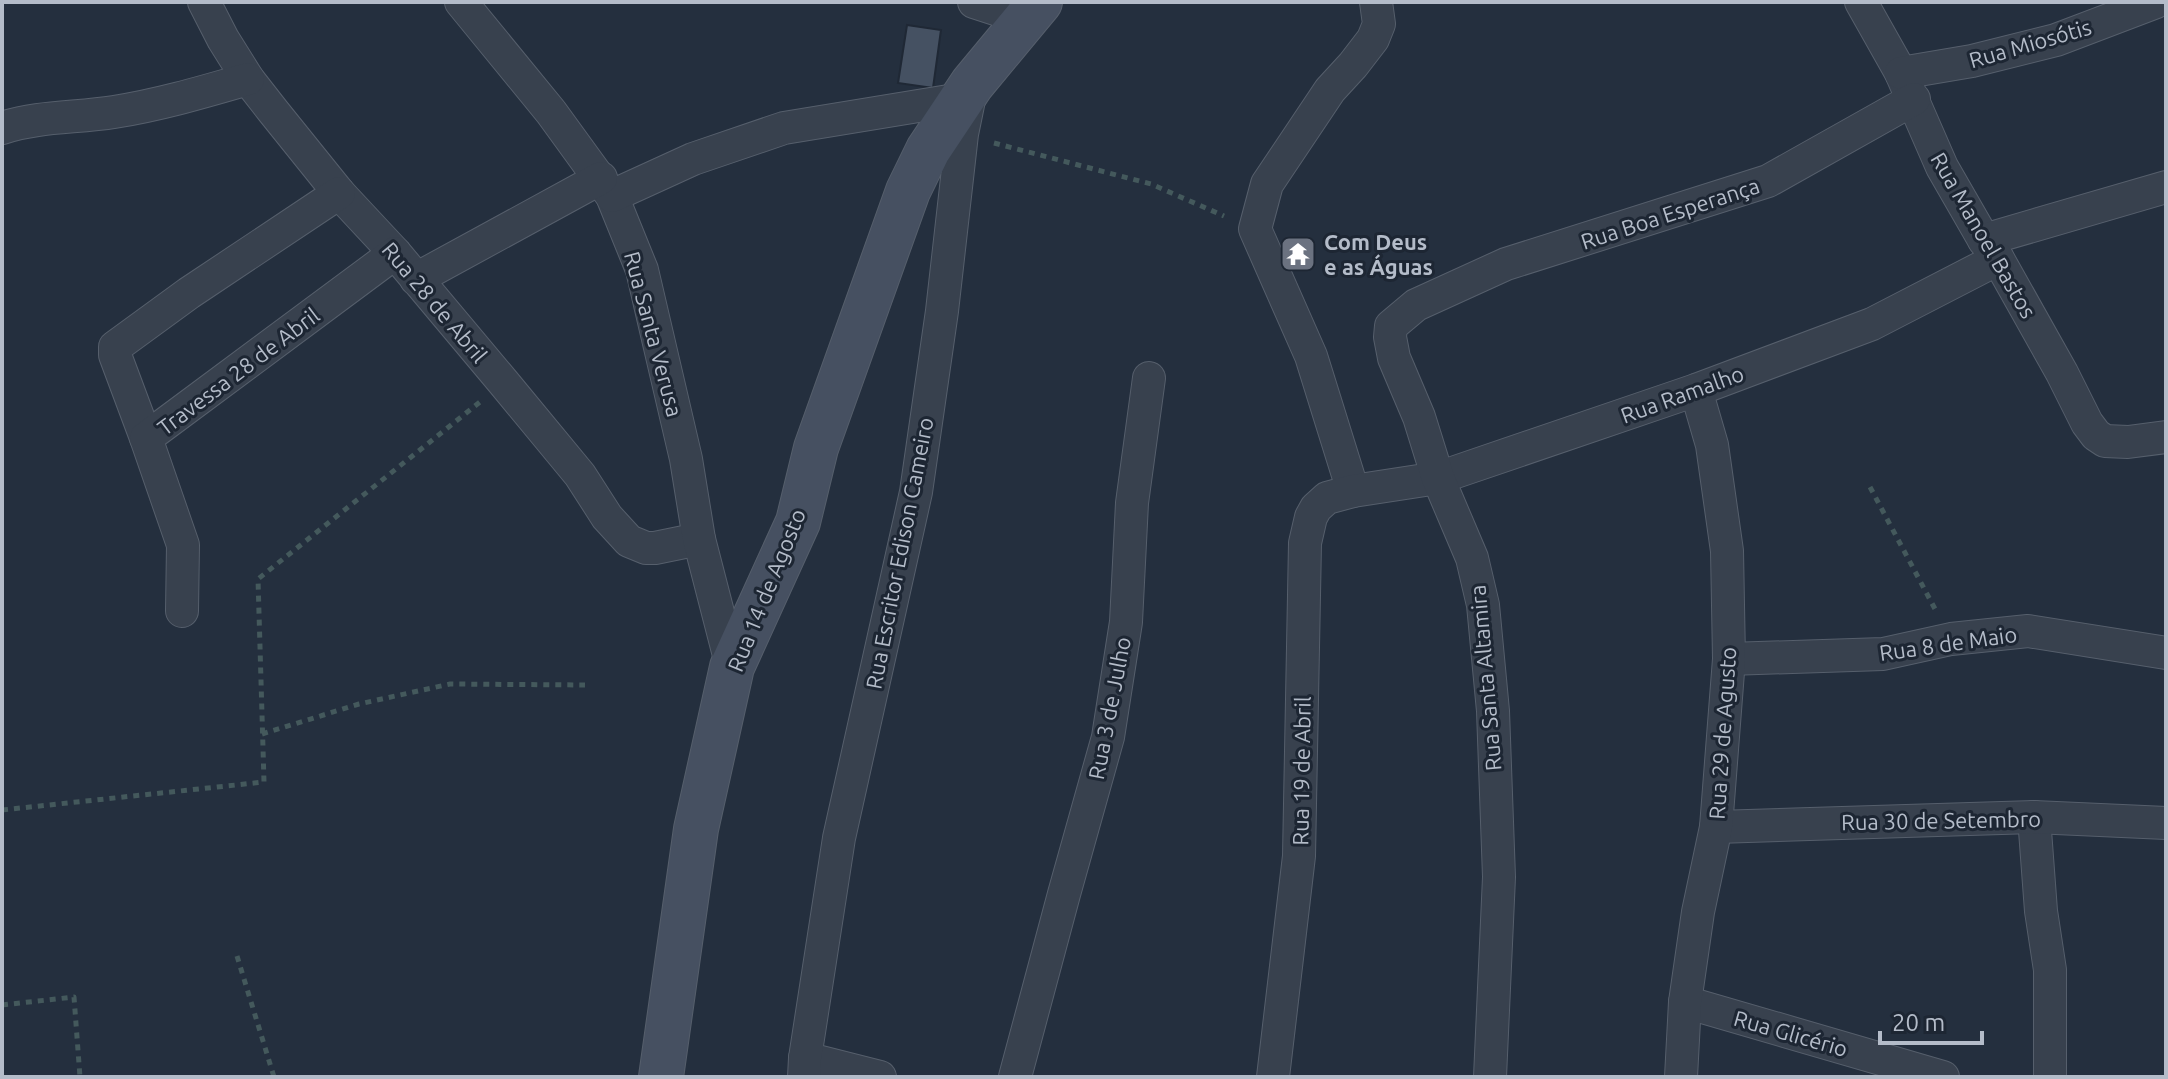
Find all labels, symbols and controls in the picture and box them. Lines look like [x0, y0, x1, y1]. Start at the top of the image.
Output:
street label: Rua Miosótis [1966, 14, 2094, 72]
street label: Rua Manoel Bastos [1926, 148, 2042, 322]
street label: Rua Boa Esperança [1578, 172, 1762, 254]
place label: Com Deus e as Águas [1324, 229, 1433, 279]
temple icon: Com Deus e as Águas [1279, 235, 1317, 273]
street label: Rua 28 de Abril [377, 237, 493, 367]
street label: Rua Santa Verusa [620, 249, 688, 419]
street label: Travessa 28 de Abril [152, 302, 324, 440]
street label: Rua Ramalho [1617, 360, 1747, 428]
street label: Rua Escritor Edison Cameiro [860, 415, 938, 691]
street label: Rua 14 de Agosto [722, 505, 810, 675]
street label: Rua Santa Altamira [1464, 584, 1506, 772]
street label: Rua 8 de Maio [1878, 621, 2018, 665]
street label: Rua 3 de Julho [1083, 635, 1135, 781]
street label: Rua 29 de Agusto [1703, 646, 1741, 820]
street label: Rua 19 de Abril [1287, 696, 1315, 846]
street label: Rua 30 de Setembro [1841, 806, 2041, 834]
scale bar [1880, 995, 1982, 1045]
street label: Rua Glicério [1731, 1005, 1851, 1061]
text: 20 m [1892, 1009, 1945, 1036]

